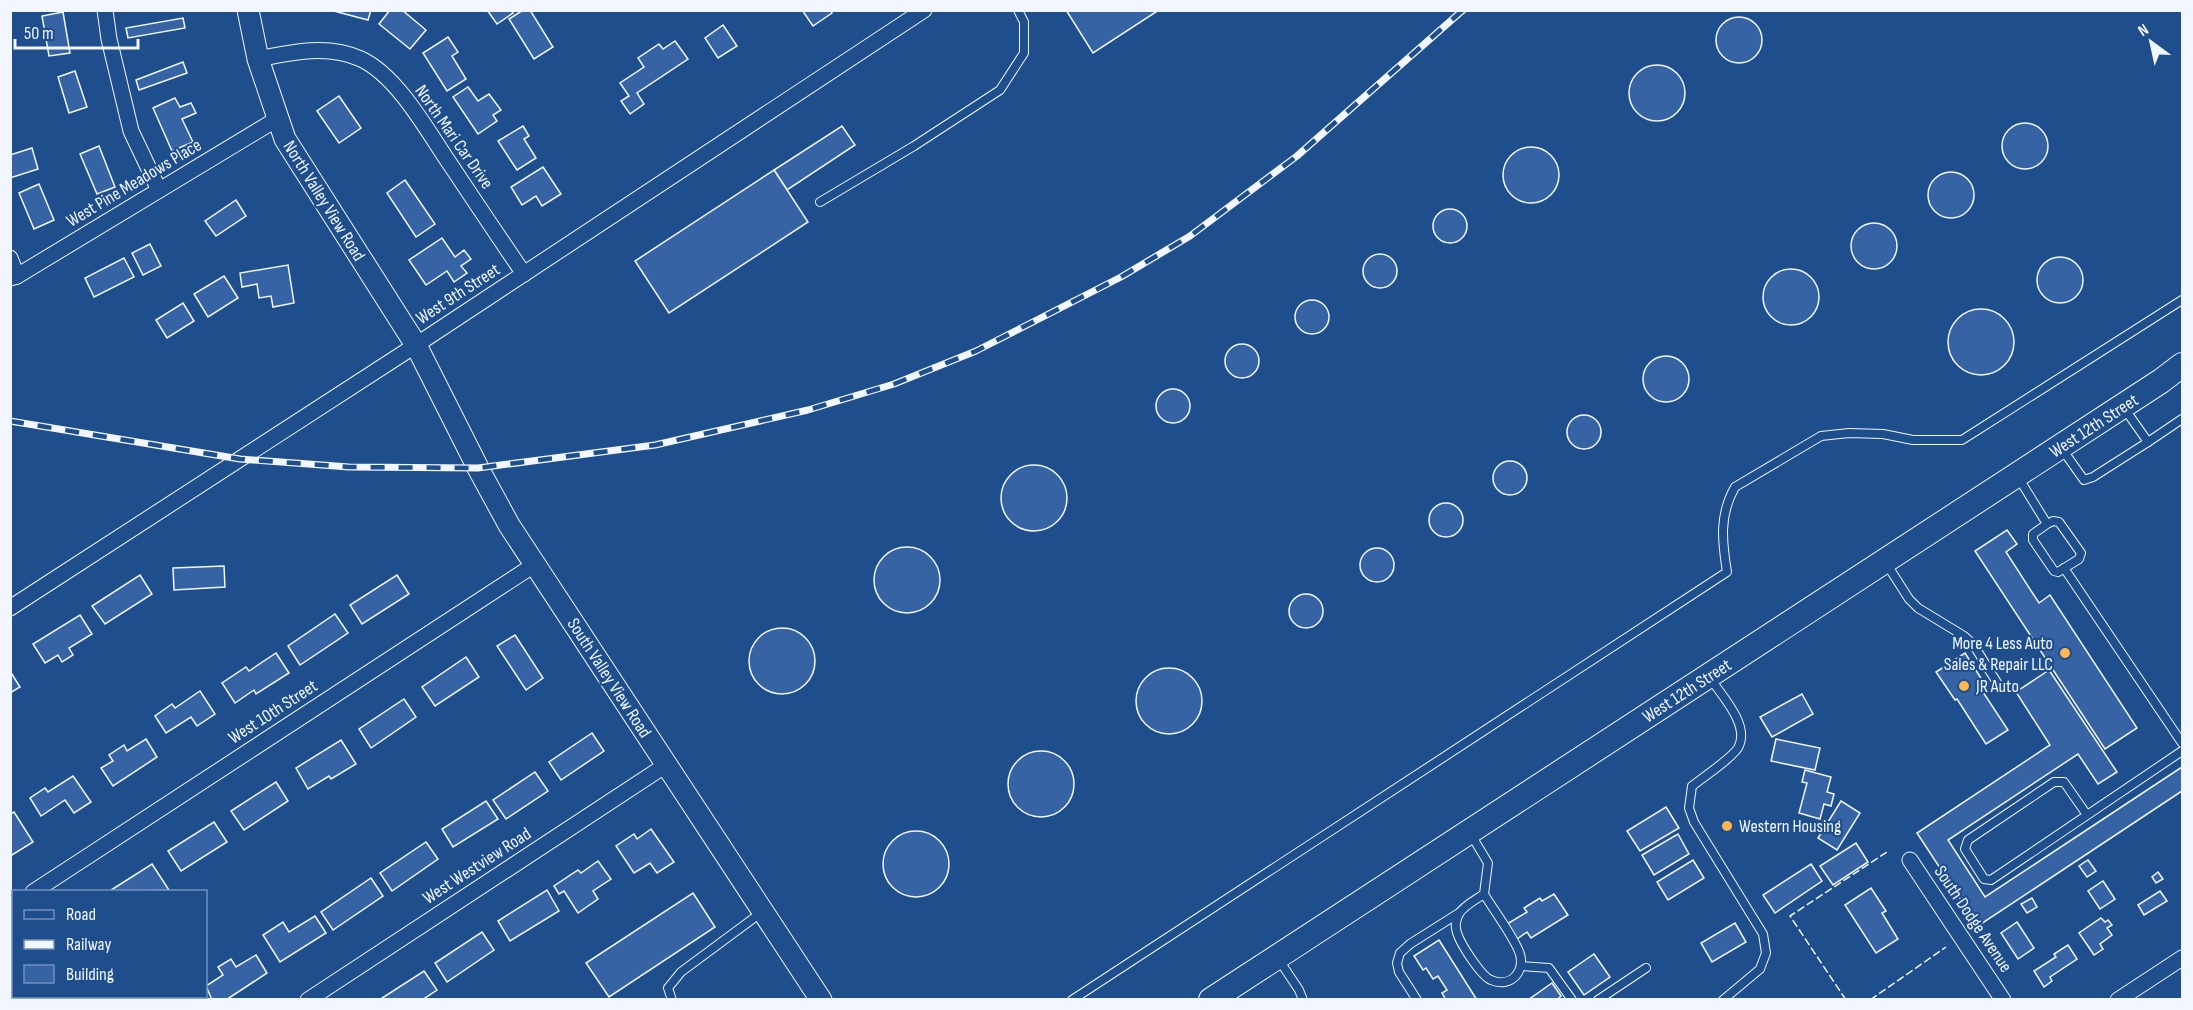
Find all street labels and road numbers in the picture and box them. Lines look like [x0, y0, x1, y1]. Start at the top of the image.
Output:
street label: North Mari Car Drive [410, 81, 498, 193]
street label: West Pine Meadows Place [63, 134, 205, 232]
street label: North Valley View Road [279, 137, 369, 265]
street label: West 9th Street [412, 259, 504, 329]
street label: West 12th Street [2046, 389, 2143, 462]
street label: South Valley View Road [562, 614, 656, 742]
street label: West 12th Street [1639, 654, 1736, 727]
street label: West 10th Street [225, 675, 322, 749]
street label: West Westview Road [419, 823, 535, 909]
street label: South Dodge Avenue [1930, 862, 2016, 976]

